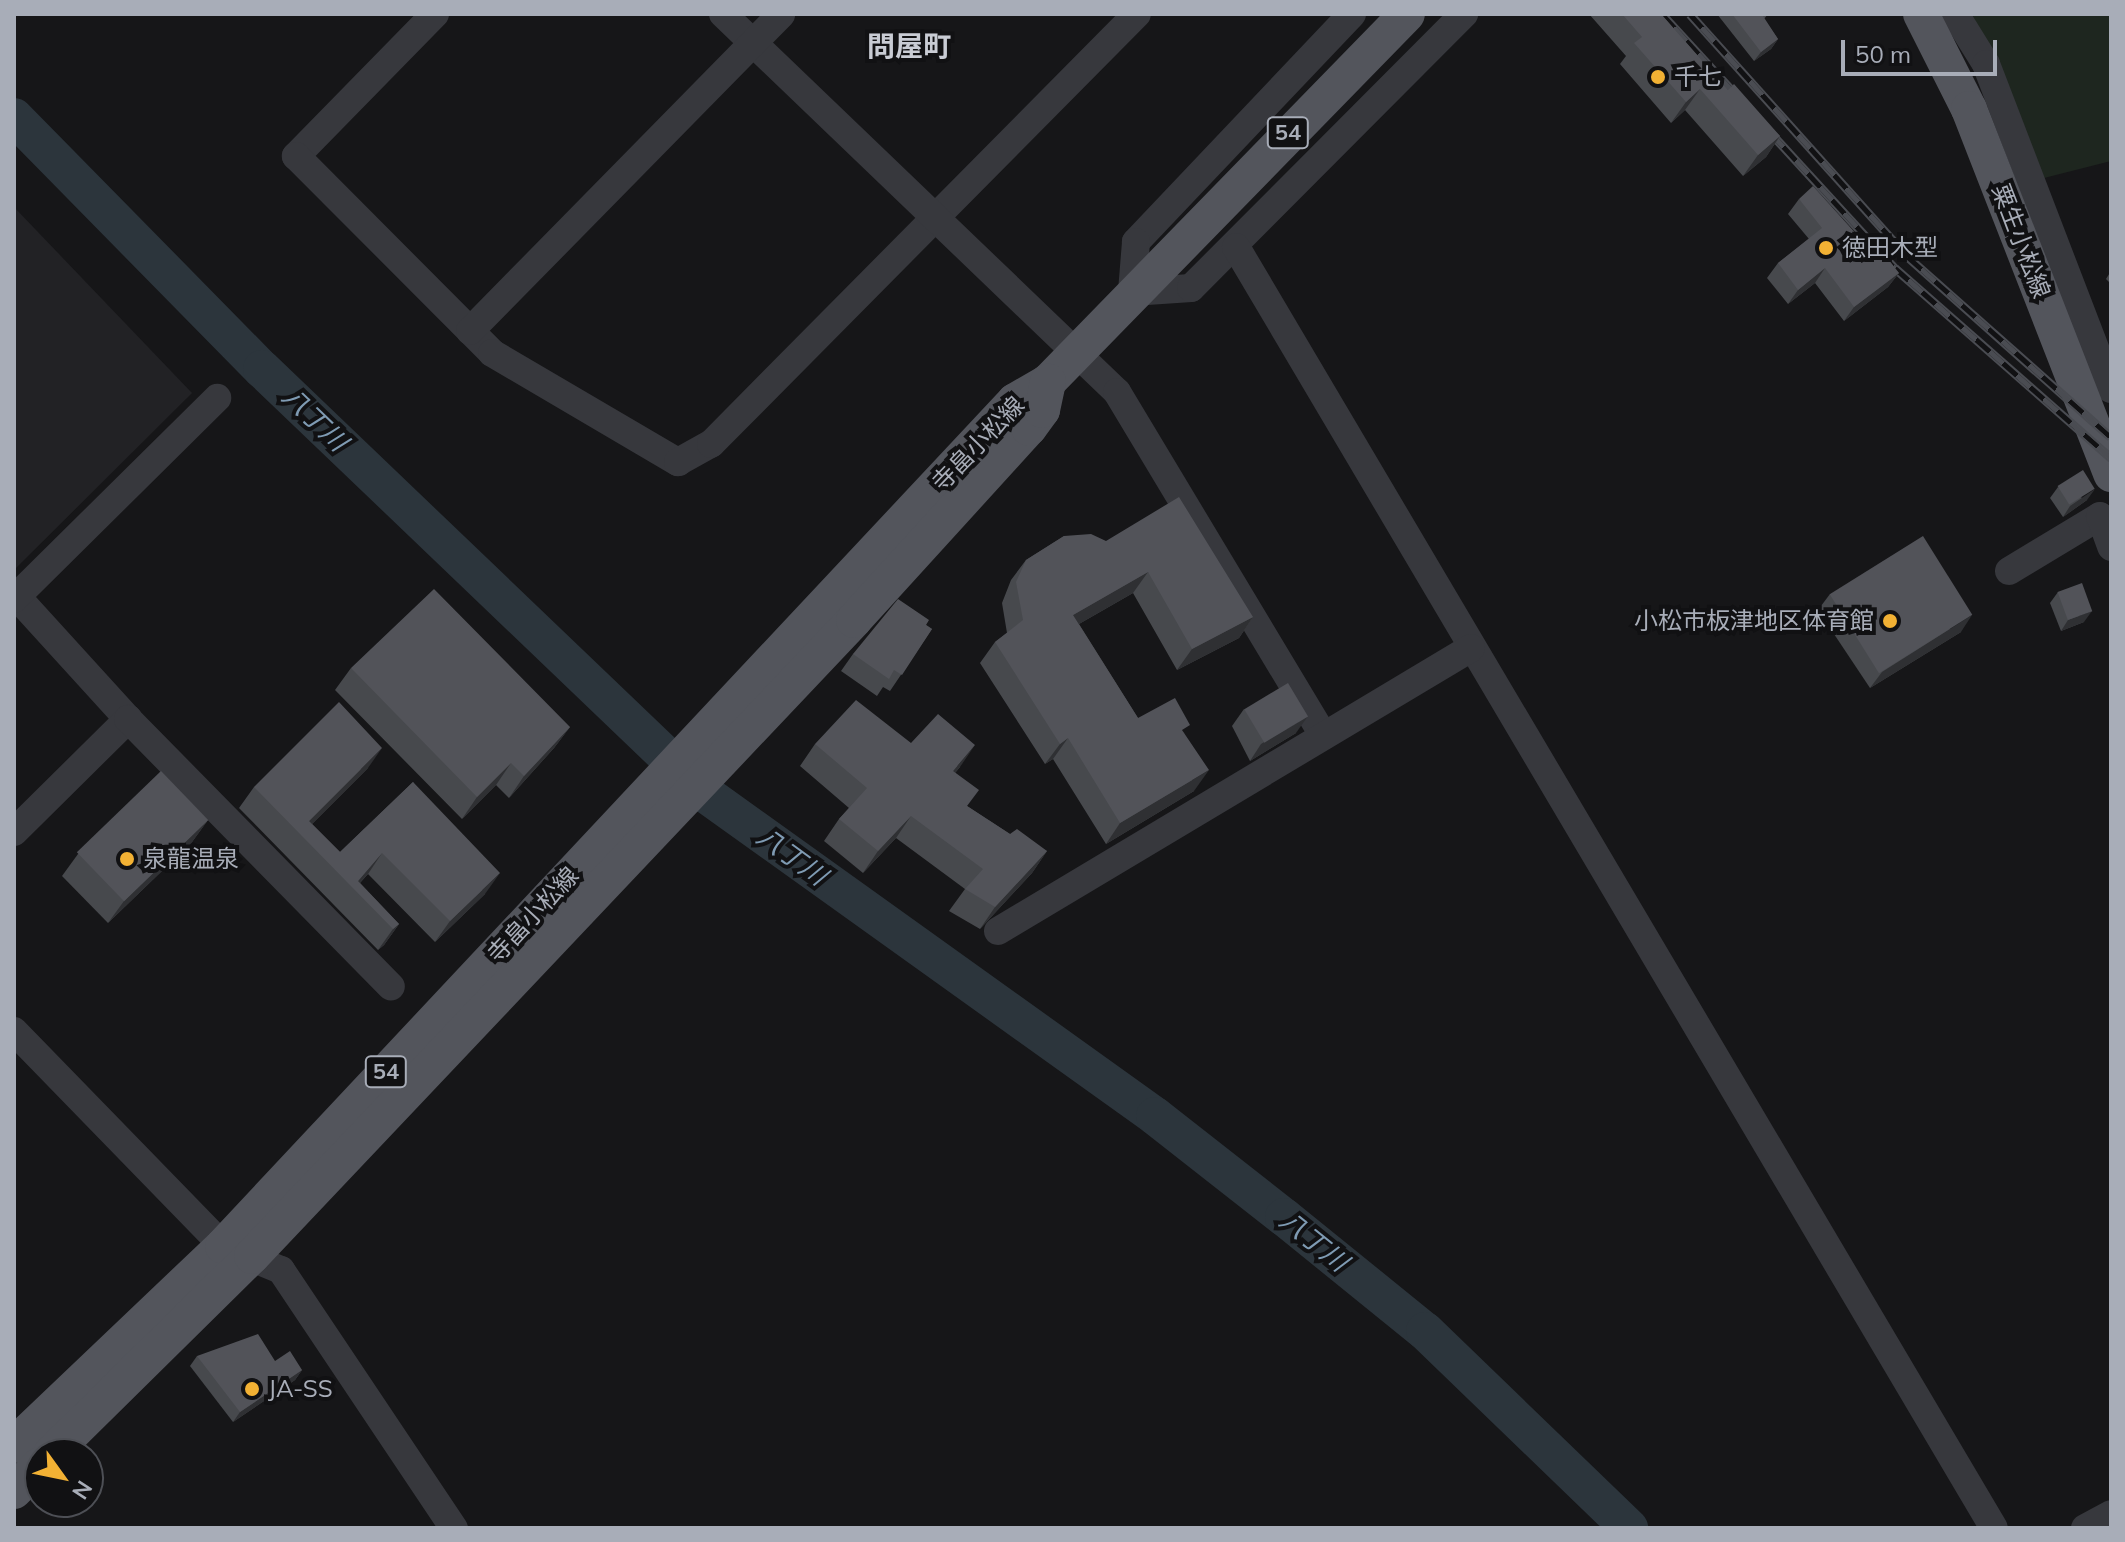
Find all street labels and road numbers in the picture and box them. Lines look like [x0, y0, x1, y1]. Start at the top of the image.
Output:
road number: 54 [1266, 115, 1310, 151]
street label: 粟生小松線 [1986, 180, 2056, 302]
street label: 寺畠小松線 [926, 391, 1030, 497]
street label: 寺畠小松線 [482, 861, 584, 969]
road number: 54 [364, 1054, 408, 1090]

